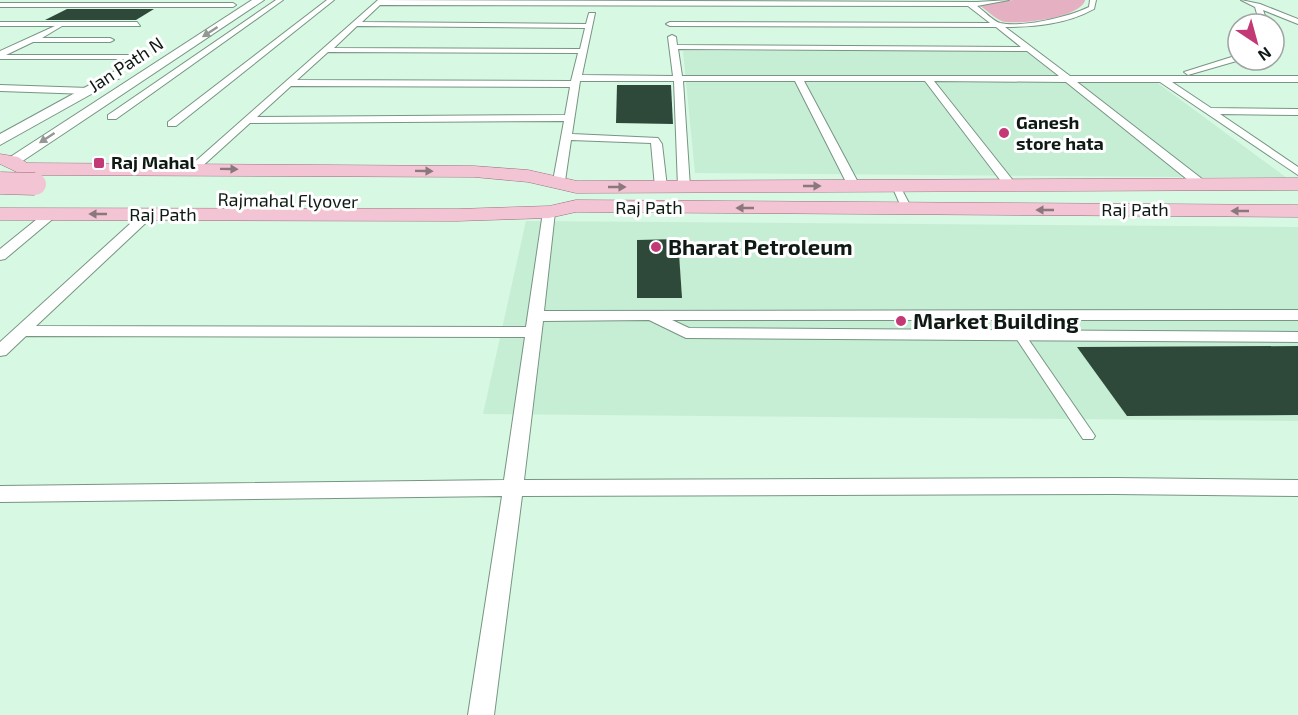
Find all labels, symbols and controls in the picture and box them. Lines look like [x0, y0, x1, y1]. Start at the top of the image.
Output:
north arrow [1226, 12, 1286, 72]
one-way arrow [202, 26, 218, 37]
street label: Jan Path N [84, 32, 167, 97]
text: N [1255, 43, 1275, 66]
place label: Ganesh store hata [1016, 111, 1104, 154]
marker: Ganesh store hata [997, 126, 1011, 140]
one-way arrow [39, 133, 55, 144]
place label: Raj Mahal [111, 151, 196, 173]
marker: Raj Mahal [92, 156, 106, 170]
one-way arrow [219, 164, 238, 174]
one-way arrow [414, 166, 433, 176]
one-way arrow [803, 181, 822, 191]
one-way arrow [608, 182, 627, 192]
street label: Rajmahal Flyover [217, 188, 359, 212]
street label: Raj Path [615, 196, 683, 218]
street label: Raj Path [1101, 198, 1169, 220]
street label: Raj Path [129, 203, 197, 225]
one-way arrow [735, 203, 754, 213]
one-way arrow [1035, 205, 1054, 215]
one-way arrow [1230, 206, 1249, 216]
one-way arrow [89, 210, 108, 219]
place label: Bharat Petroleum [668, 233, 853, 259]
marker: Bharat Petroleum [649, 240, 663, 254]
place label: Market Building [913, 307, 1079, 333]
marker: Market Building [894, 314, 908, 328]

